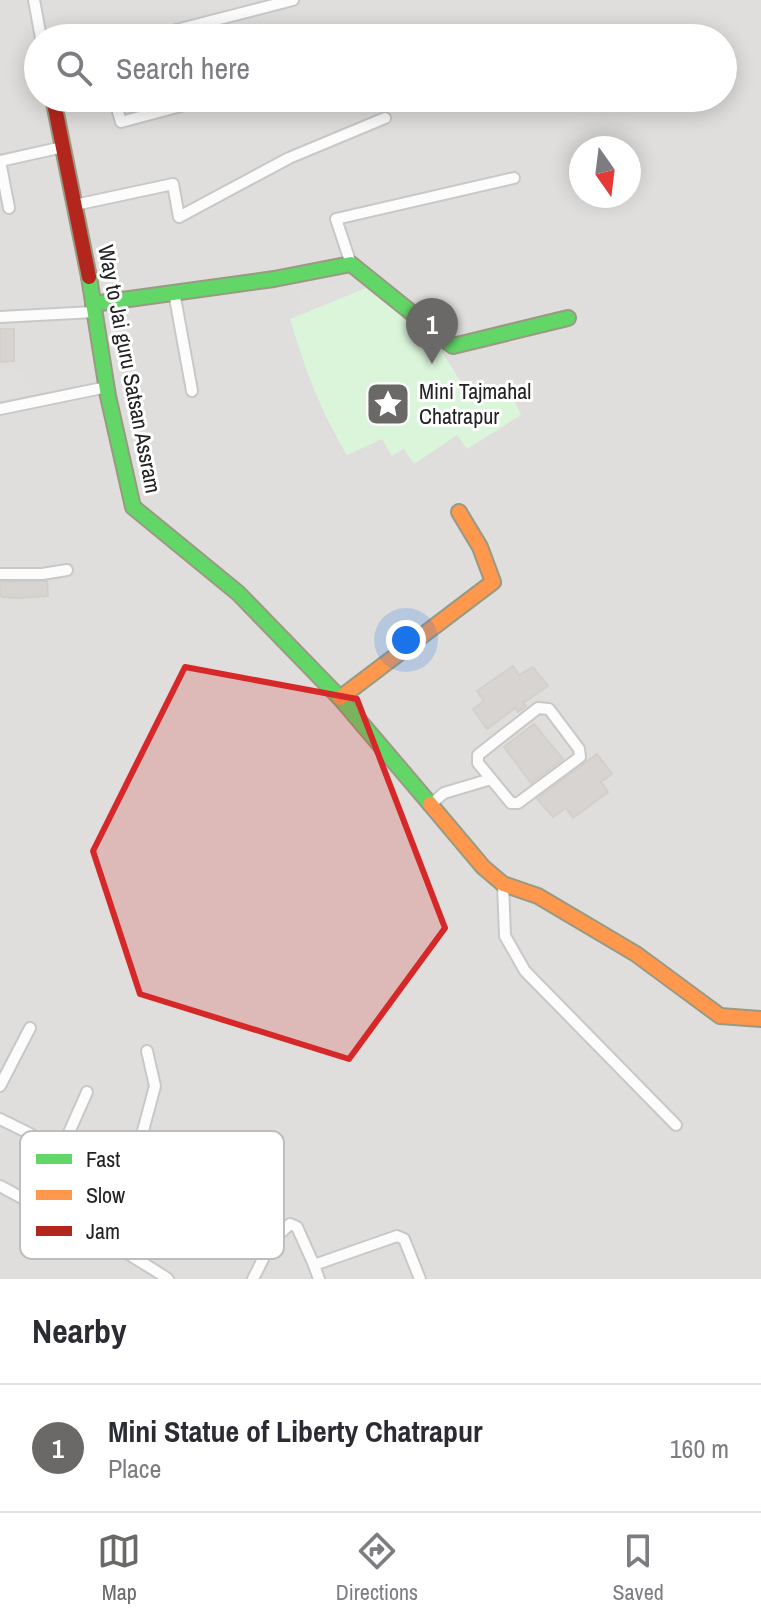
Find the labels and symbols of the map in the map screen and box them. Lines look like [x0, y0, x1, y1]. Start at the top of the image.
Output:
north arrow [569, 136, 641, 208]
street label: Way to Jai guru Satsan Assram [91, 242, 169, 496]
pin: 1 [406, 298, 458, 364]
place label: Mini Tajmahal Chatrapur [419, 376, 531, 431]
place icon: Mini Tajmahal Chatrapur [364, 380, 412, 428]
your location [386, 620, 426, 660]
legend [20, 1131, 284, 1259]
text: Fast [86, 1144, 120, 1174]
text: Slow [86, 1180, 125, 1210]
text: Jam [86, 1216, 120, 1246]

